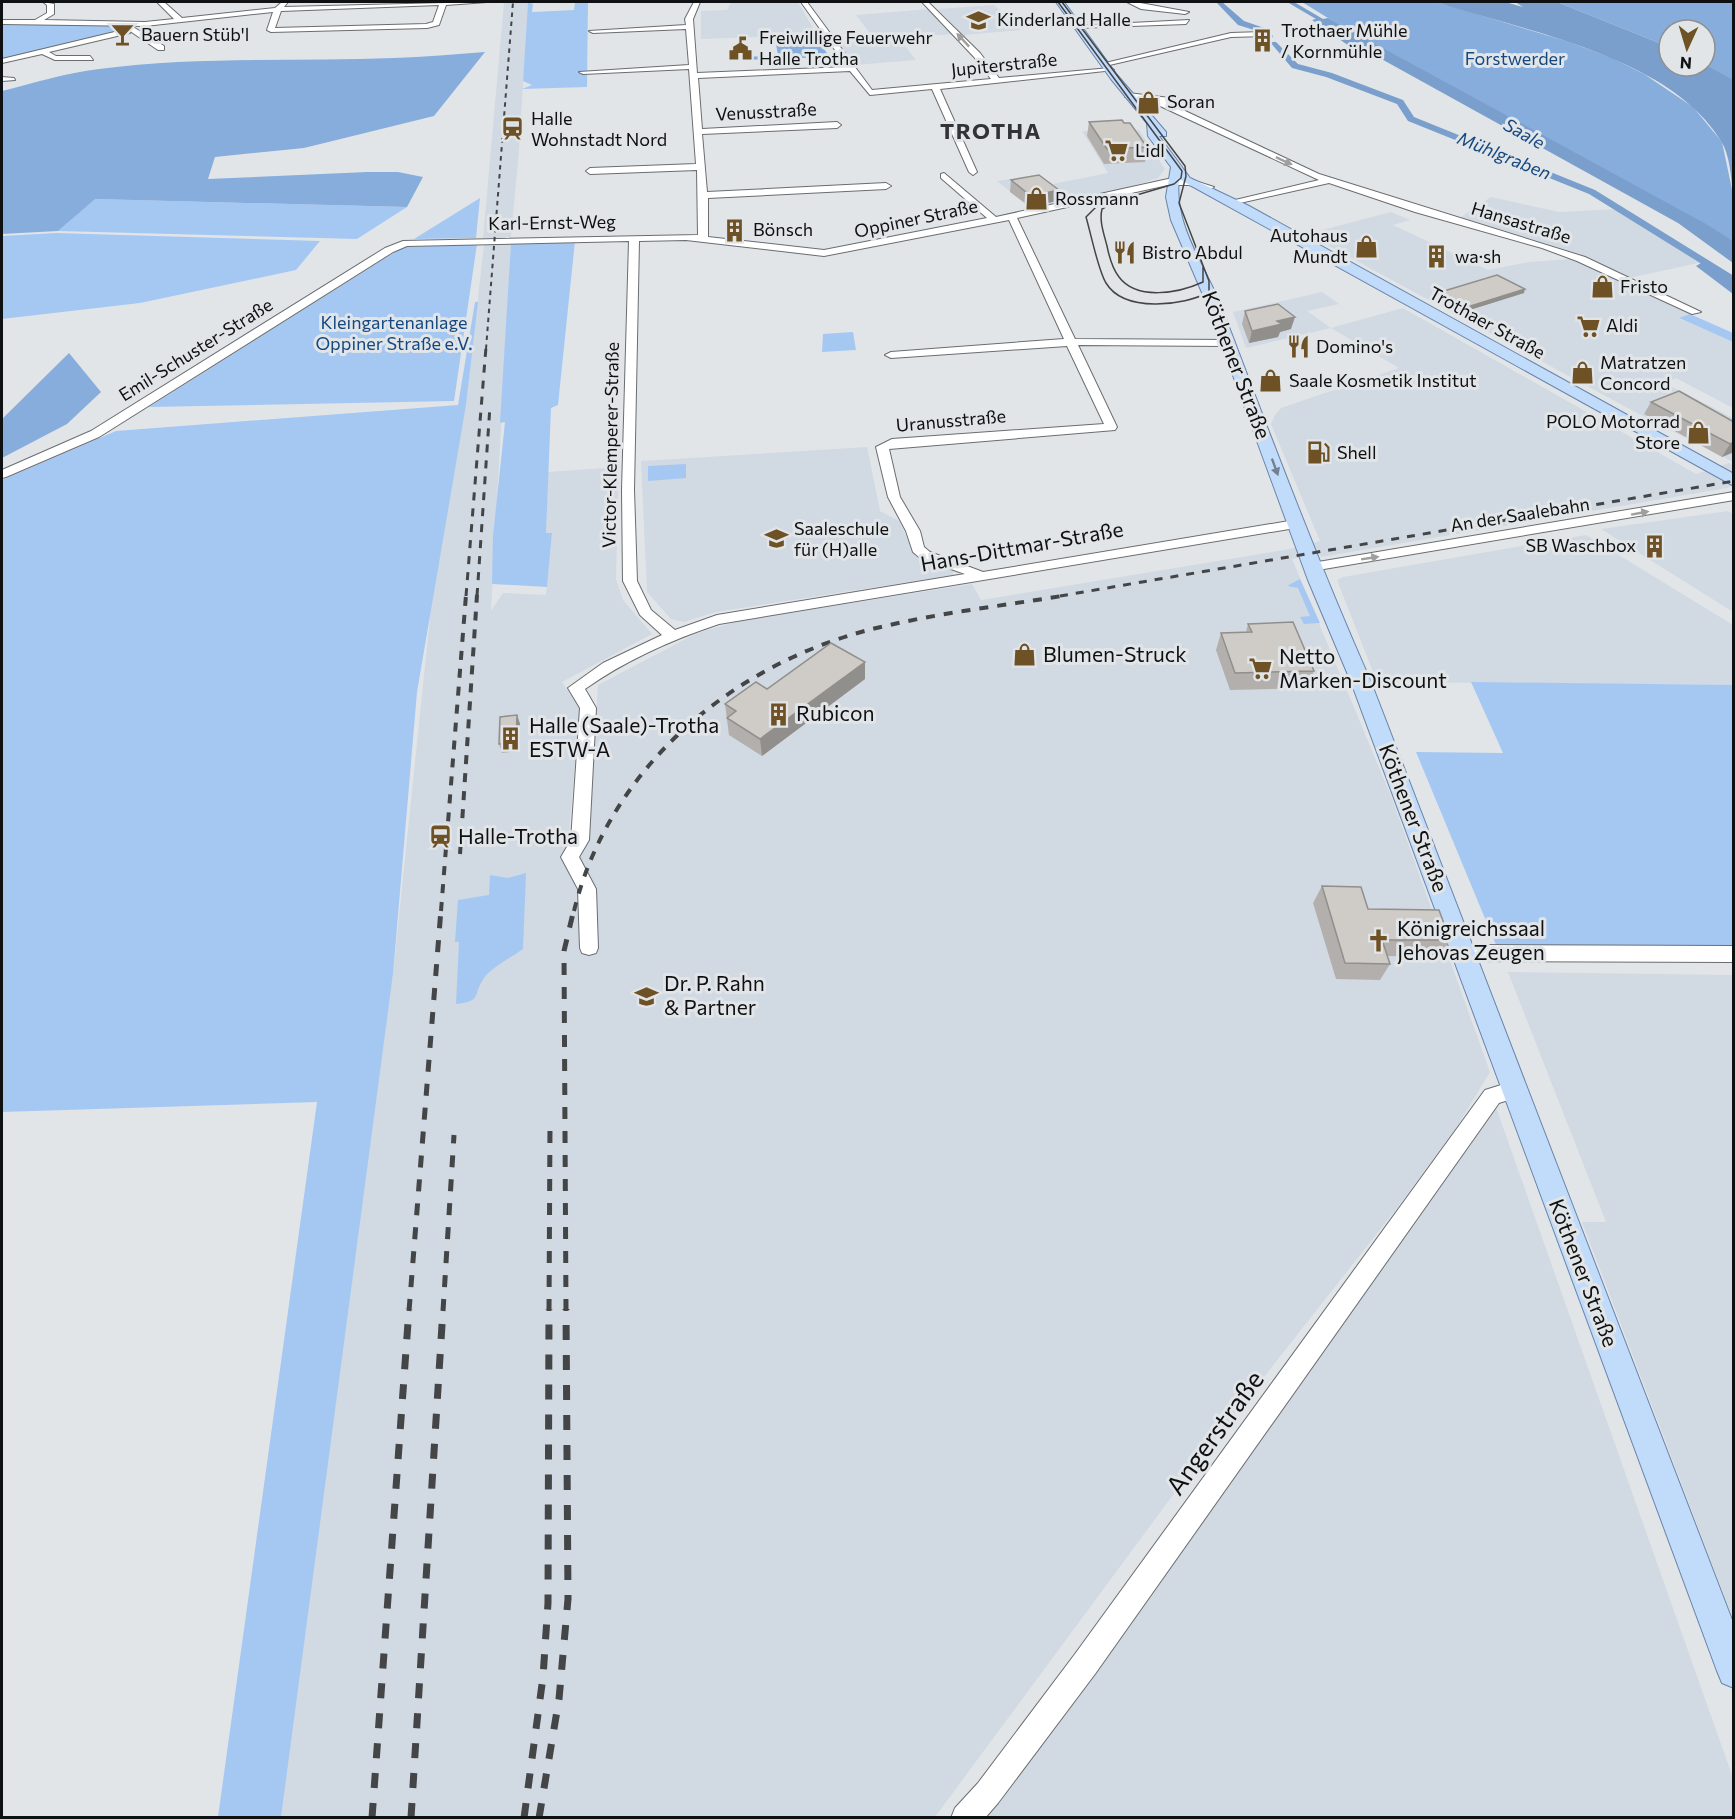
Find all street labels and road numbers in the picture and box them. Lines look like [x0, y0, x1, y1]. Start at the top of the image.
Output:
street label: Jupiterstraße [950, 47, 1058, 81]
street label: Venusstraße [715, 97, 817, 125]
street label: Oppiner Straße [852, 194, 980, 242]
street label: Hansastraße [1469, 196, 1574, 248]
street label: Karl-Ernst-Weg [488, 210, 616, 234]
street label: Trothaer Straße [1426, 281, 1549, 363]
street label: Köthener Straße [1198, 287, 1277, 442]
street label: Emil-Schuster-Straße [114, 293, 276, 405]
street label: Victor-Klemperer-Straße [597, 342, 623, 548]
street label: Uranusstraße [895, 404, 1007, 436]
street label: An der Saalebahn [1449, 492, 1591, 536]
street label: Hans-Dittmar-Straße [918, 515, 1125, 576]
street label: Köthener Straße [1375, 740, 1454, 895]
street label: Köthener Straße [1545, 1195, 1624, 1350]
street label: Angerstraße [1158, 1364, 1269, 1500]

